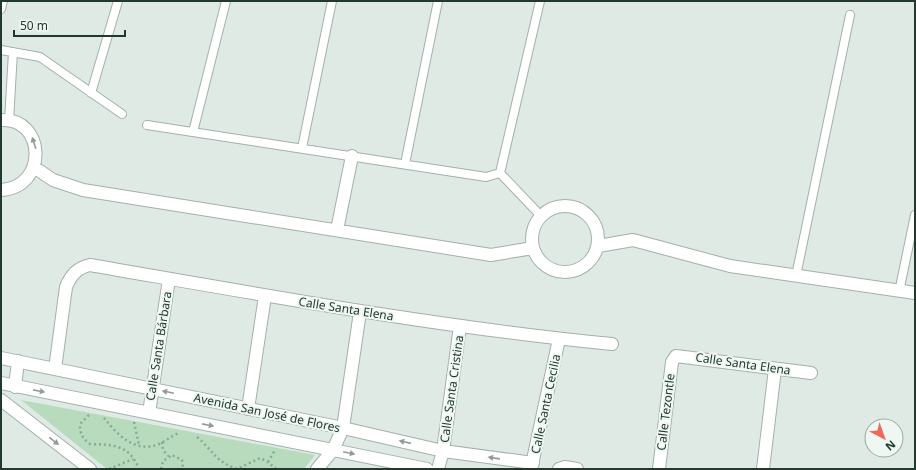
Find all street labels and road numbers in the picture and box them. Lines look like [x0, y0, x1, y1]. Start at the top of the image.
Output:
street label: Calle Santa Bárbara [141, 290, 176, 402]
street label: Calle Santa Elena [297, 293, 395, 324]
street label: Calle Santa Cristina [436, 334, 467, 444]
street label: Calle Santa Elena [694, 348, 792, 379]
street label: Calle Santa Cecilia [527, 353, 564, 455]
street label: Calle Tezontle [652, 372, 679, 451]
street label: Avenida San José de Flores [192, 389, 342, 436]

